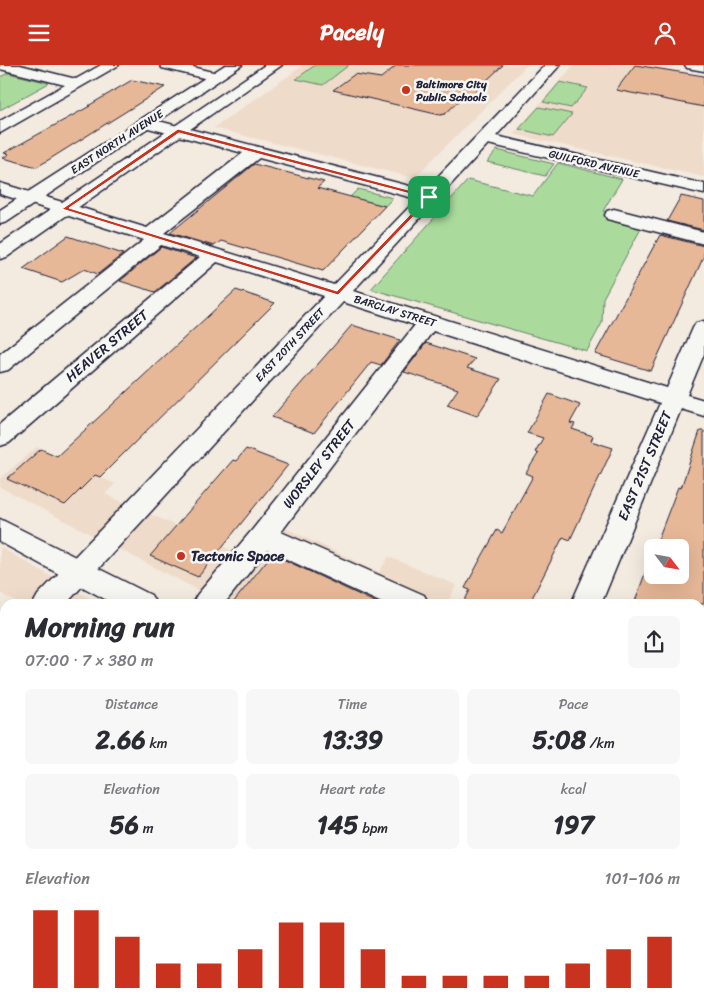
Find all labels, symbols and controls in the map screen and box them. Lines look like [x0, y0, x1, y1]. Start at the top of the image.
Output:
text: Pacely [320, 13, 384, 52]
icon: menu [25, 19, 53, 47]
icon: person [651, 19, 679, 47]
place label: Baltimore City Public Schools [416, 75, 487, 107]
marker: Baltimore City Public Schools [400, 84, 412, 96]
street label: EAST NORTH AVENUE [67, 104, 168, 179]
street label: GUILFORD AVENUE [547, 144, 642, 184]
pin [408, 176, 450, 218]
icon: arrive [415, 183, 443, 211]
street label: BARCLAY STREET [352, 289, 439, 333]
street label: HEAVER STREET [60, 303, 155, 389]
street label: EAST 20TH STREET [251, 303, 330, 386]
street label: EAST 21ST STREET [611, 406, 680, 525]
street label: WORSLEY STREET [276, 413, 363, 514]
north arrow [644, 539, 689, 584]
map controls [644, 539, 689, 584]
place label: Tectonic Space [191, 544, 285, 569]
marker: Tectonic Space [175, 550, 187, 562]
text: Morning run [25, 602, 175, 651]
button: share [628, 616, 680, 668]
text: 07:00 · 7 × 380 m [25, 646, 153, 675]
text: Distance [105, 692, 158, 717]
text: Time [338, 692, 367, 717]
text: Pace [559, 692, 588, 717]
text: 2.66 [95, 717, 146, 762]
text: 13:39 [322, 717, 383, 762]
text: 5:08 [532, 717, 586, 762]
text: km [146, 731, 168, 756]
text: /km [586, 731, 615, 756]
text: Elevation [103, 777, 160, 802]
text: Heart rate [320, 777, 385, 802]
text: kcal [561, 777, 586, 802]
text: 56 [110, 802, 139, 847]
text: 145 [317, 802, 359, 847]
text: 197 [553, 802, 594, 847]
text: m [139, 816, 153, 841]
text: bpm [359, 816, 388, 841]
text: Elevation [25, 864, 90, 893]
text: 101–106 m [605, 864, 680, 893]

